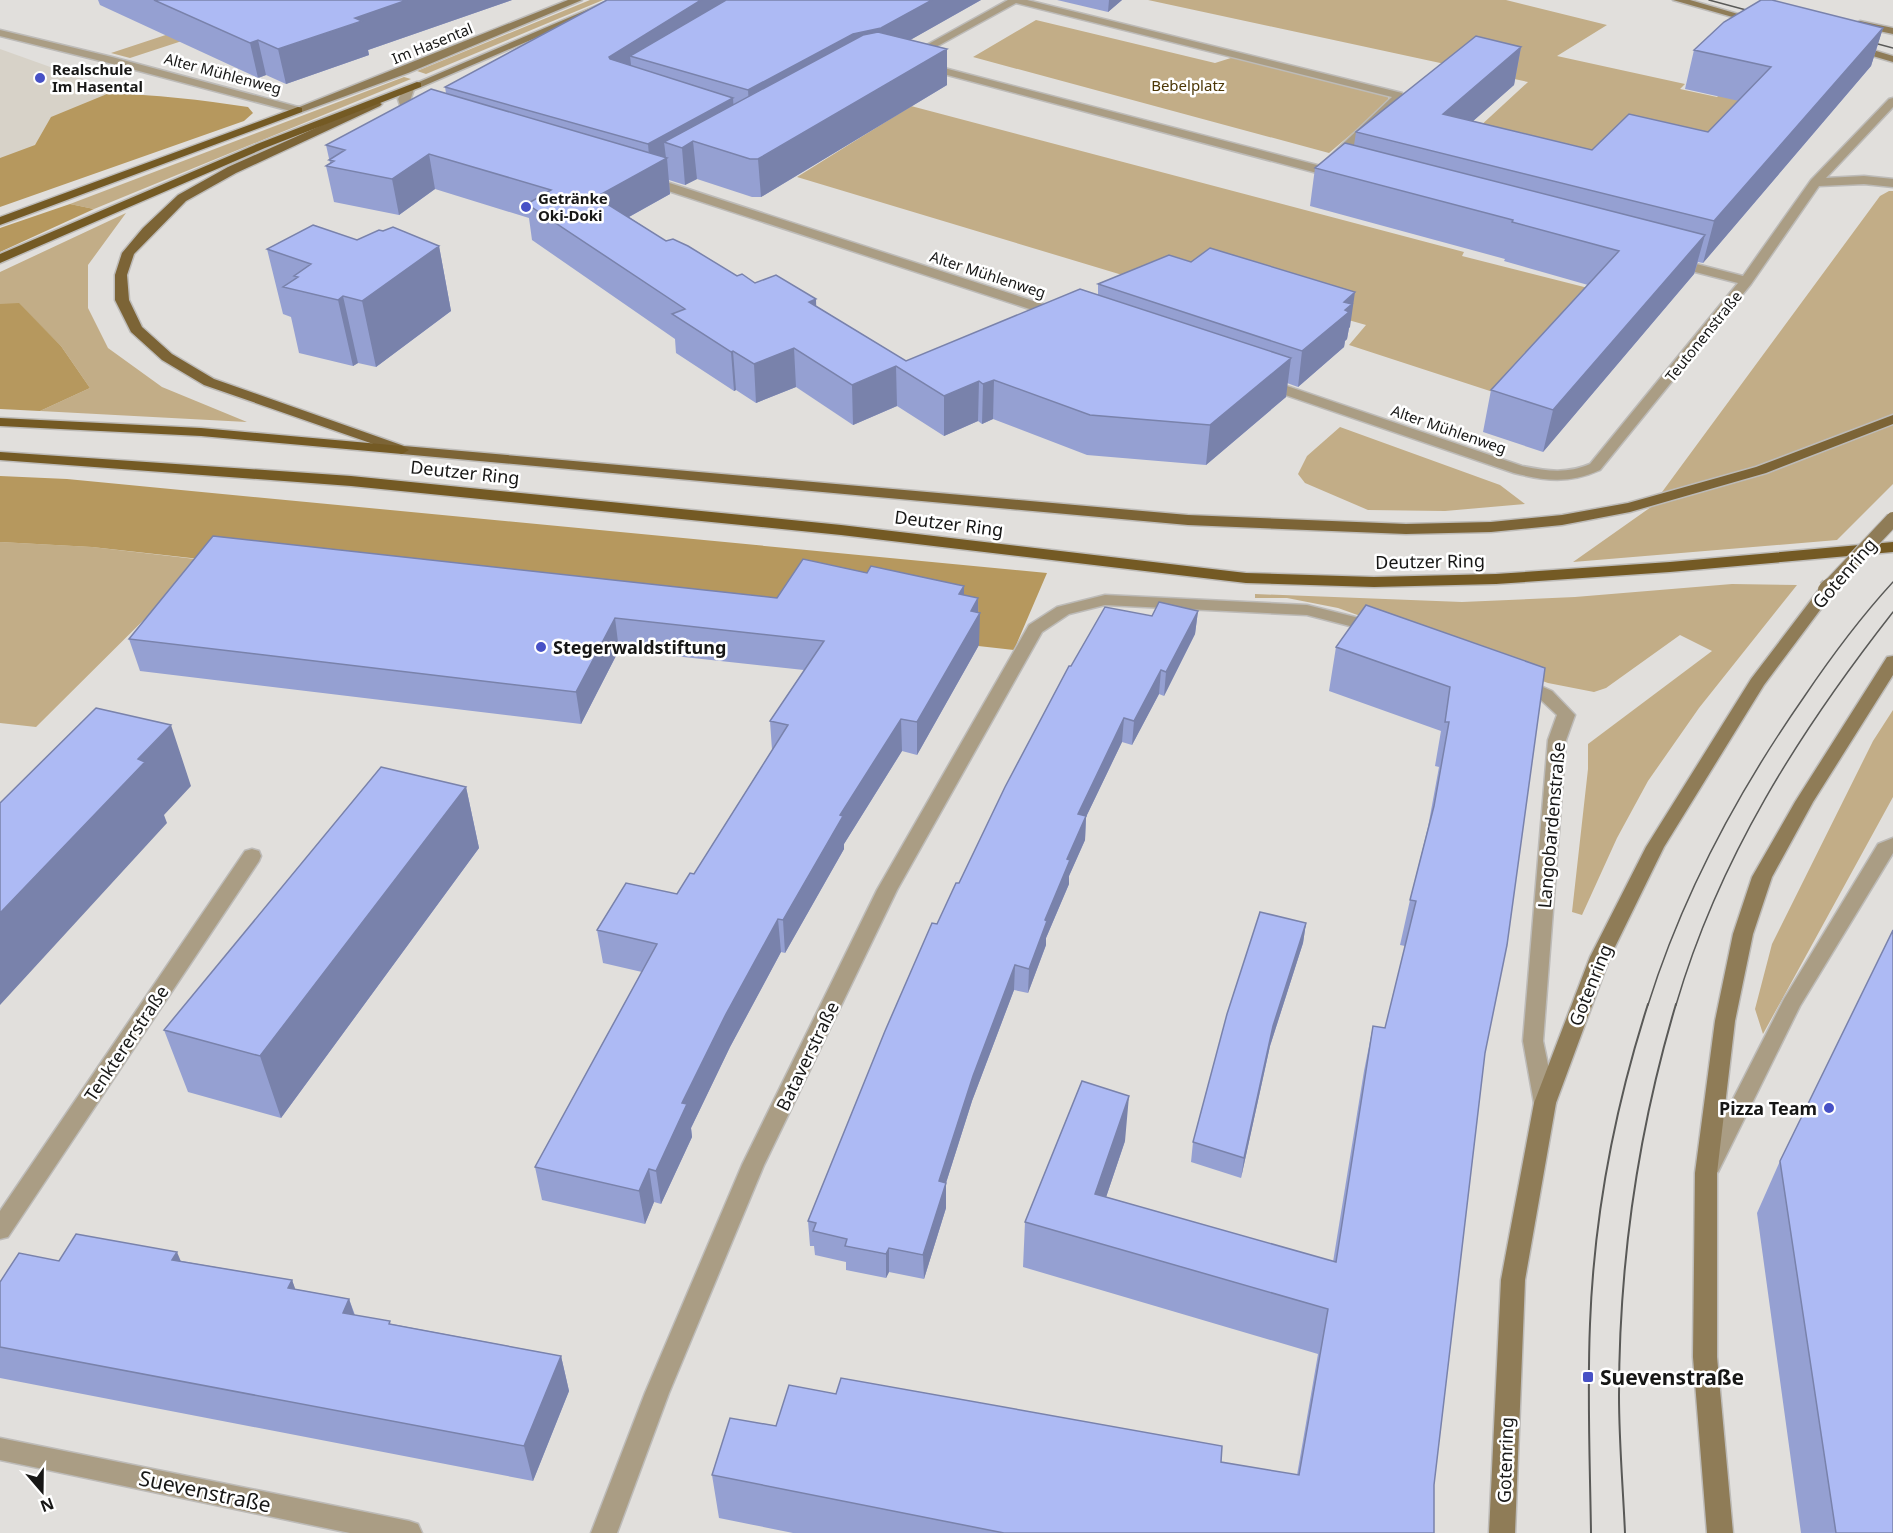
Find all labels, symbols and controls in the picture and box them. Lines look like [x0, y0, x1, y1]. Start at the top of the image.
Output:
street label: Im Hasental [389, 18, 475, 68]
street label: Alter Mühlenweg [162, 48, 284, 98]
place label: Realschule Im Hasental [52, 59, 143, 96]
marker: Realschule Im Hasental [33, 71, 47, 85]
park label: Bebelplatz [1151, 75, 1225, 95]
place label: Getränke Oki-Doki [538, 188, 608, 225]
marker: Getränke Oki-Doki [519, 200, 533, 214]
street label: Alter Mühlenweg [928, 246, 1048, 302]
street label: Teutonenstraße [1660, 286, 1746, 386]
street label: Alter Mühlenweg [1389, 400, 1509, 458]
street label: Deutzer Ring [409, 454, 521, 490]
street label: Deutzer Ring [893, 504, 1005, 542]
street label: Gotenring [1807, 533, 1881, 613]
street label: Deutzer Ring [1375, 548, 1485, 574]
place label: Stegerwaldstiftung [553, 635, 726, 659]
marker: Stegerwaldstiftung [534, 640, 548, 654]
street label: Langobardenstraße [1532, 741, 1570, 909]
street label: Gotenring [1563, 941, 1617, 1029]
street label: Tenktererstraße [78, 980, 174, 1106]
street label: Bataverstraße [770, 997, 844, 1115]
place label: Pizza Team [1719, 1096, 1817, 1120]
marker: Pizza Team [1822, 1101, 1836, 1115]
place label: Suevenstraße [1600, 1363, 1744, 1391]
marker: Suevenstraße [1581, 1370, 1595, 1384]
street label: Gotenring [1492, 1417, 1518, 1503]
north arrow [12, 1461, 72, 1521]
street label: Suevenstraße [136, 1463, 274, 1519]
text: N [37, 1493, 57, 1518]

